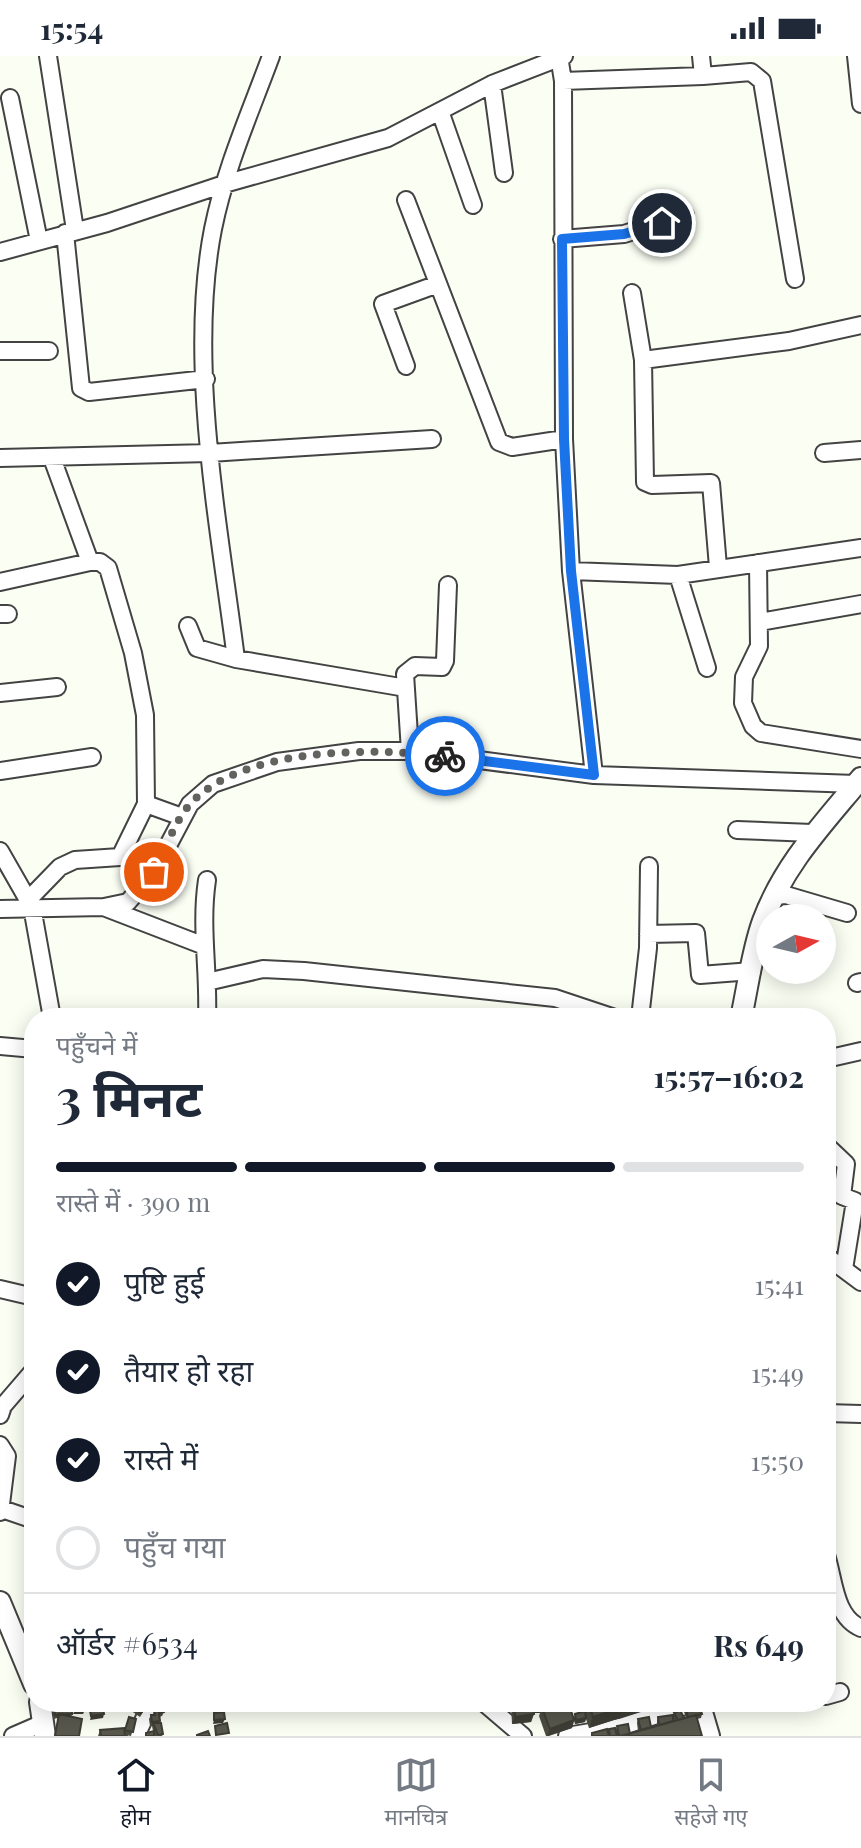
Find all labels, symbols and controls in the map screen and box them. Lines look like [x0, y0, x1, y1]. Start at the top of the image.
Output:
text: 15:54 [40, 8, 103, 48]
pin [628, 189, 696, 257]
icon: home [640, 201, 684, 245]
courier [405, 716, 485, 796]
icon: bike [423, 734, 467, 778]
pin [120, 838, 188, 906]
icon: bag [132, 850, 176, 894]
north arrow [756, 904, 836, 984]
map controls [756, 904, 836, 984]
text: पहुँचने में [56, 1027, 138, 1062]
text: 15:57–16:02 [653, 1056, 804, 1096]
text: 3 मिनट [56, 1061, 202, 1130]
text: रास्ते में · 390 m [56, 1184, 210, 1219]
icon: check [56, 1262, 100, 1306]
text: पुष्टि हुई [124, 1262, 204, 1302]
text: 15:41 [755, 1267, 804, 1302]
icon: check [56, 1350, 100, 1394]
text: तैयार हो रहा [124, 1350, 253, 1390]
text: 15:49 [751, 1355, 804, 1390]
icon: check [56, 1438, 100, 1482]
text: रास्ते में [124, 1438, 198, 1478]
text: 15:50 [751, 1443, 804, 1478]
text: पहुँच गया [124, 1526, 226, 1566]
text: ऑर्डर #6534 [56, 1623, 198, 1663]
text: Rs 649 [713, 1625, 804, 1665]
tab: होम [114, 1753, 158, 1834]
tab: मानचित्र [385, 1753, 447, 1834]
tab: सहेजे गए [675, 1753, 747, 1834]

